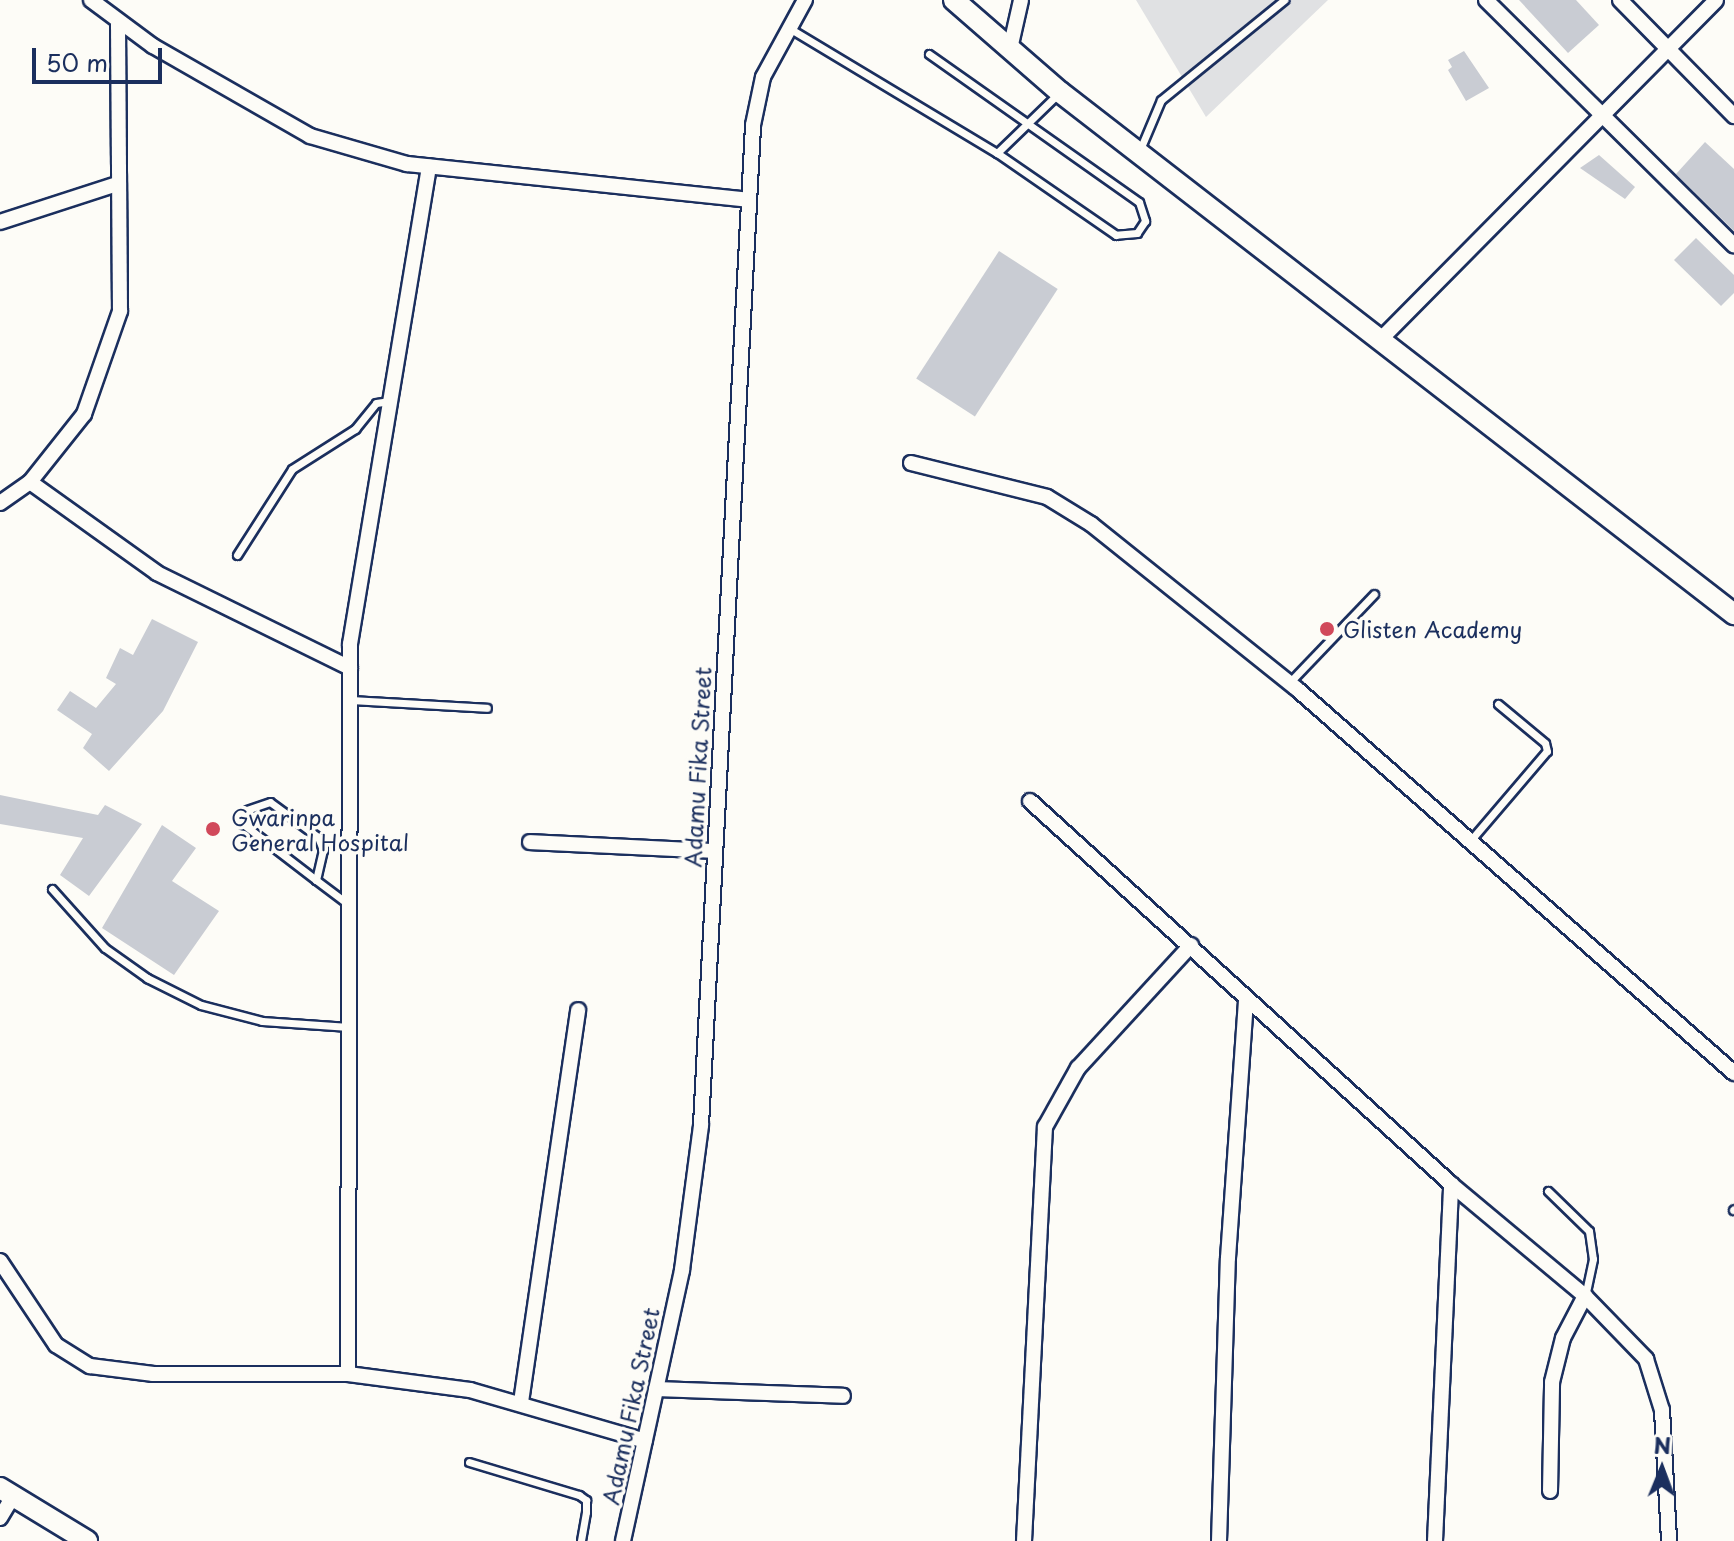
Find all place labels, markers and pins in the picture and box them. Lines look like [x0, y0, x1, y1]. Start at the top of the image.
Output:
place label: Glisten Academy [1343, 616, 1522, 642]
marker: Glisten Academy [1318, 620, 1336, 638]
place label: Gwarinpa General Hospital [231, 803, 410, 854]
marker: Gwarinpa General Hospital [202, 818, 224, 840]

